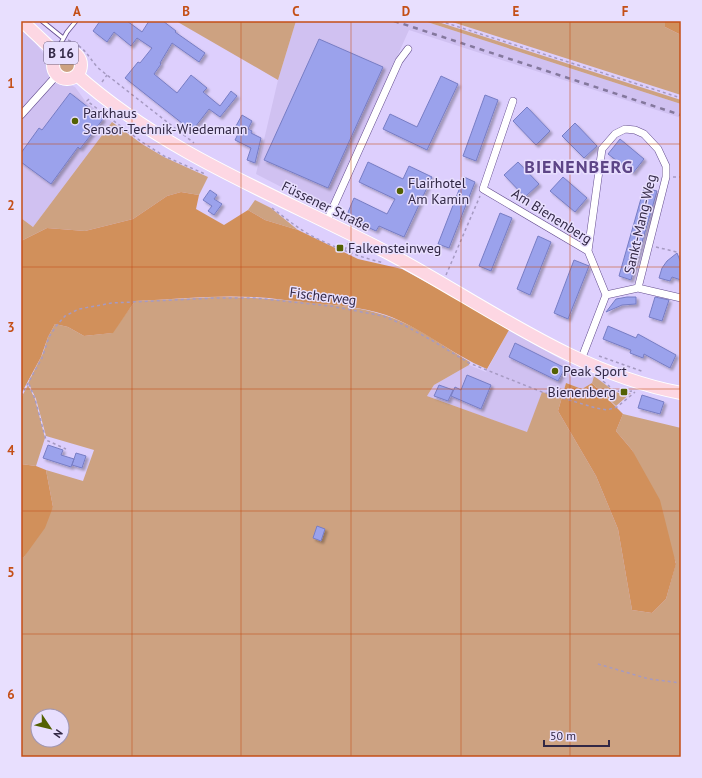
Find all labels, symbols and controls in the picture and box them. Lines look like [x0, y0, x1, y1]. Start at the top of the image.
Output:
text: A [73, 3, 81, 20]
text: B [182, 3, 190, 20]
text: C [292, 3, 300, 20]
text: D [402, 3, 410, 20]
text: E [513, 3, 520, 20]
text: F [622, 3, 629, 20]
road number: B 16 [44, 42, 78, 64]
text: 1 [7, 75, 15, 92]
place label: Parkhaus Sensor-Technik-Wiedemann [83, 104, 247, 138]
marker: Parkhaus Sensor-Technik-Wiedemann [70, 116, 80, 126]
district label: BIENENBERG [524, 155, 634, 178]
street label: Sankt-Mang-Weg [620, 172, 660, 276]
place label: Flairhotel Am Kamin [408, 174, 469, 208]
street label: Füssener Straße [279, 177, 373, 235]
street label: Am Bienenberg [508, 184, 596, 248]
marker: Flairhotel Am Kamin [395, 186, 405, 196]
text: 2 [7, 197, 15, 214]
place label: Falkensteinweg [348, 239, 441, 257]
marker: Falkensteinweg [335, 243, 345, 253]
street label: Fischerweg [288, 283, 358, 309]
text: 3 [7, 319, 15, 336]
place label: Peak Sport [563, 362, 627, 380]
marker: Peak Sport [550, 366, 560, 376]
place label: Bienenberg [548, 383, 616, 401]
marker: Bienenberg [619, 387, 629, 397]
text: 4 [7, 442, 15, 459]
text: 5 [7, 564, 15, 581]
text: 6 [7, 686, 15, 703]
north arrow [30, 708, 70, 748]
scale bar [544, 722, 609, 748]
text: N [50, 727, 66, 741]
text: 50 m [550, 728, 576, 743]

